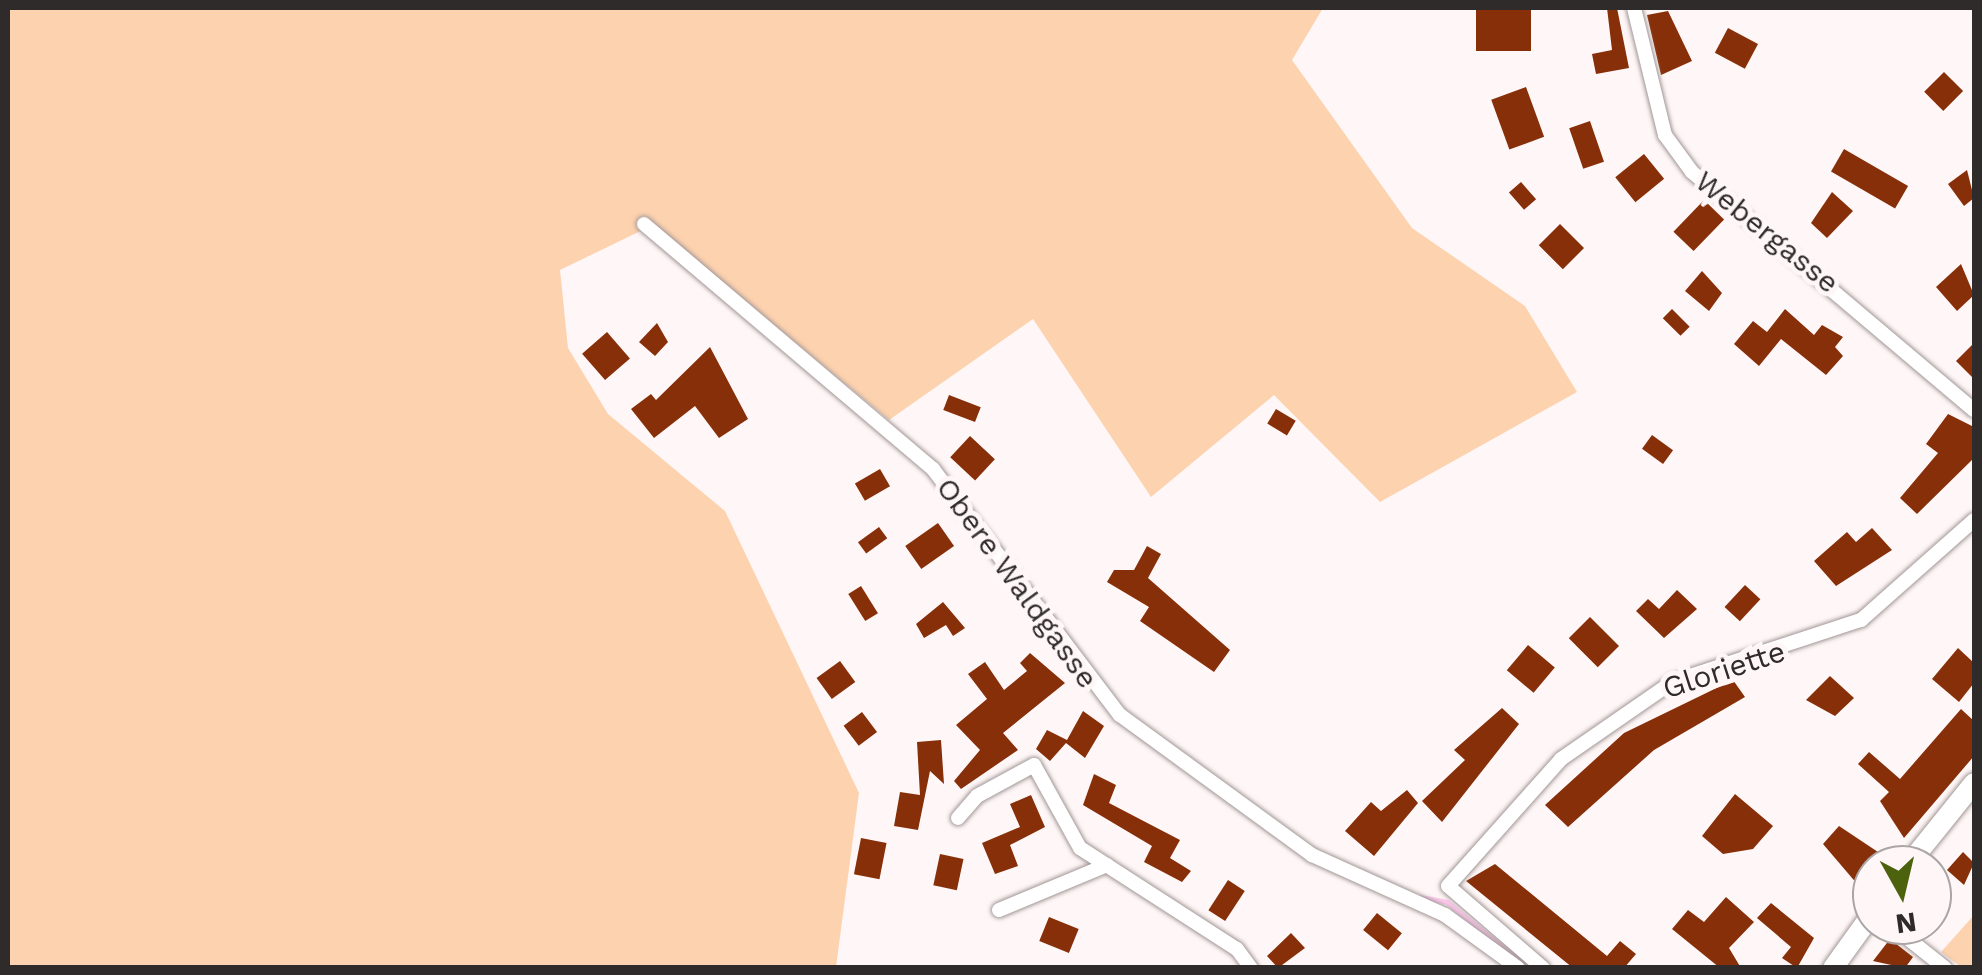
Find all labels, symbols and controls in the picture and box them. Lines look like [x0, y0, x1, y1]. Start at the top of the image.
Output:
street label: Webergasse [1688, 163, 1846, 301]
street label: Obere Waldgasse [928, 470, 1106, 696]
street label: Gloriette [1658, 633, 1790, 707]
north arrow [1852, 845, 1952, 945]
text: N [1893, 905, 1919, 941]

